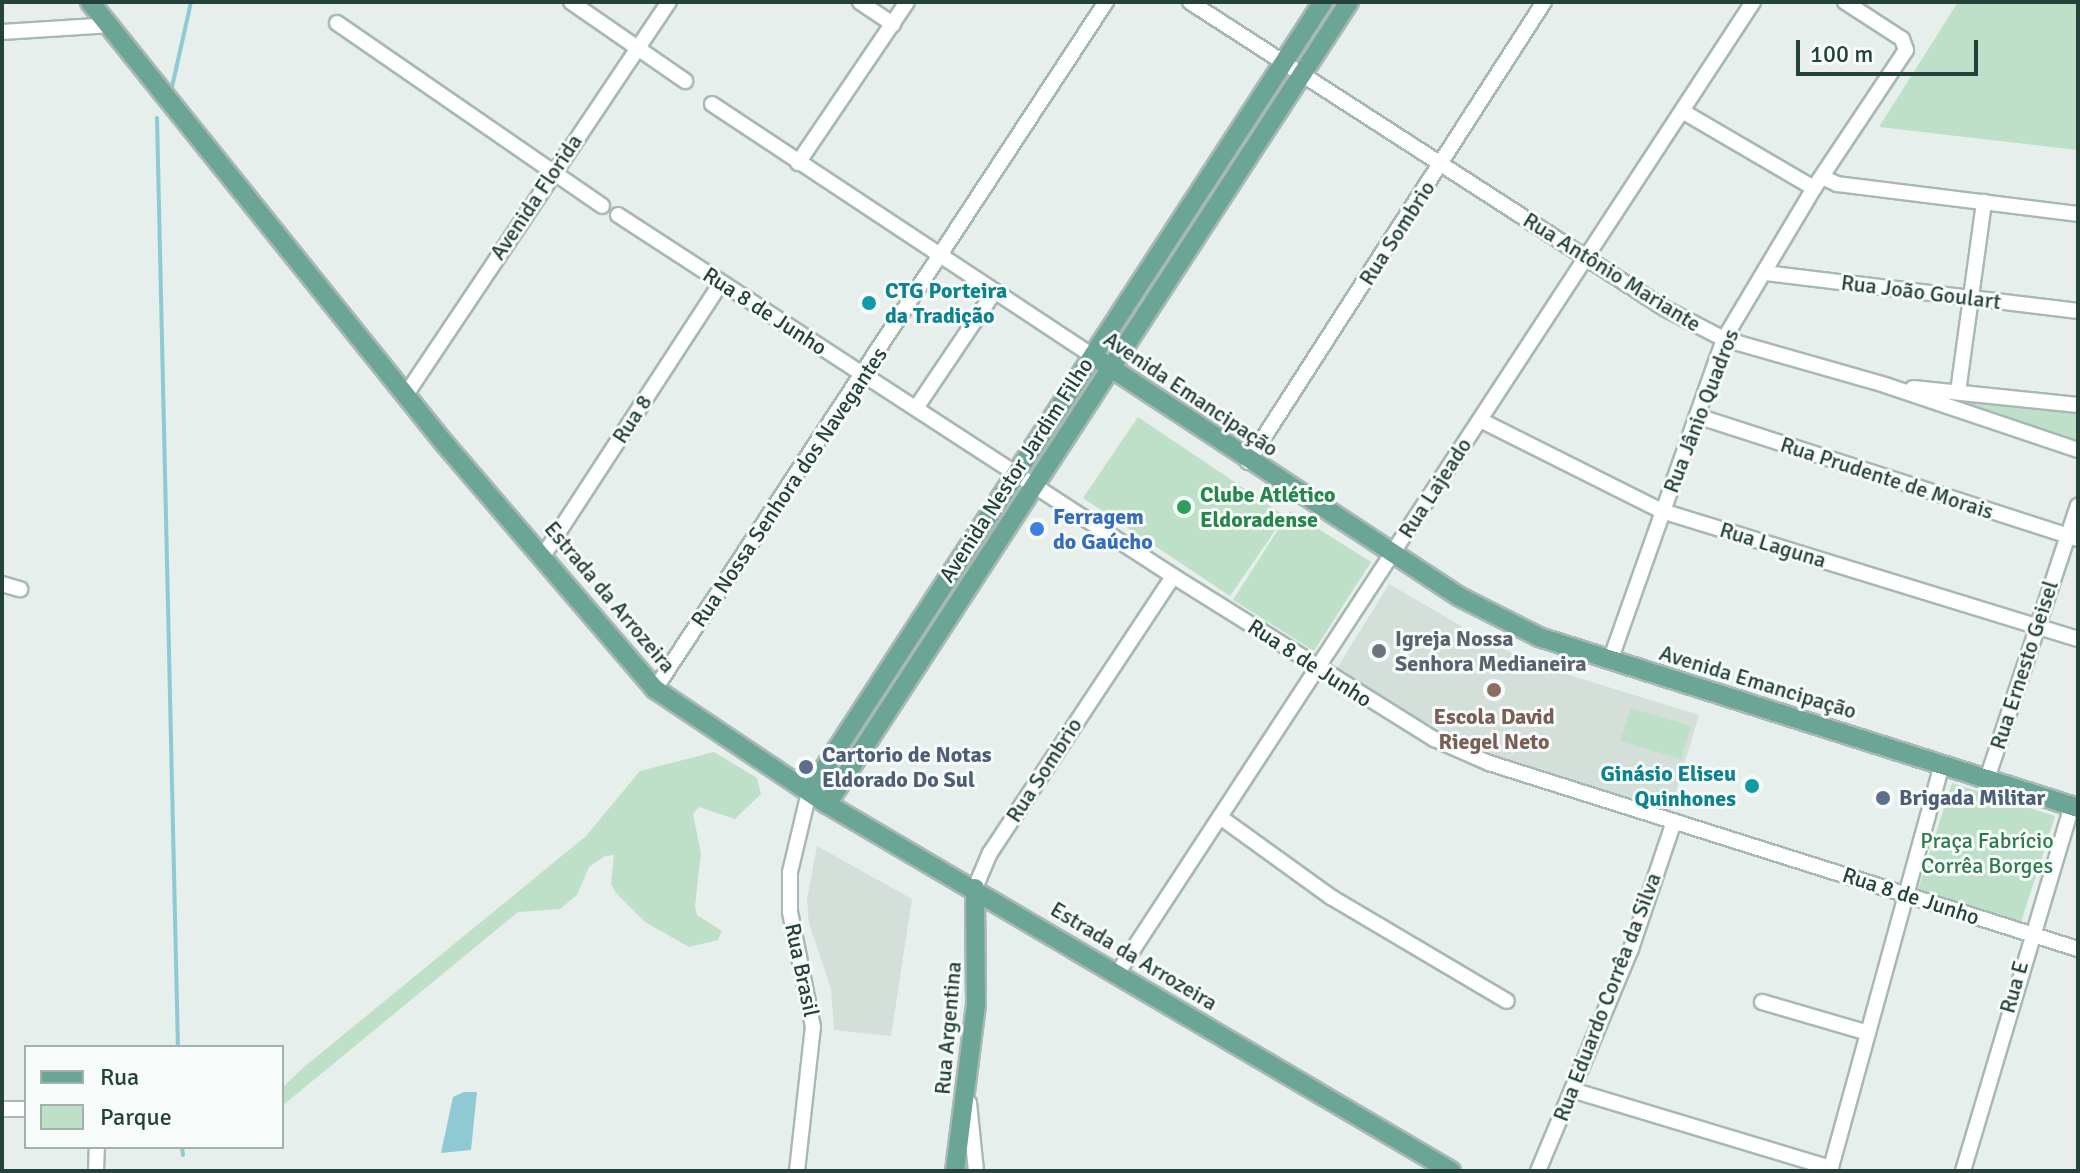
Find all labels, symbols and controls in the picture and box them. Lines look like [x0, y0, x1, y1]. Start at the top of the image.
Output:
scale bar [1800, 24, 1982, 74]
text: 100 m [1810, 39, 1873, 69]
street label: Avenida Florida [484, 129, 588, 265]
street label: Rua Sombrio [1353, 176, 1441, 290]
street label: Rua Antônio Mariante [1518, 207, 1706, 337]
street label: Rua 8 de Junho [698, 261, 832, 361]
street label: Rua João Goulart [1840, 269, 2002, 315]
place label: CTG Porteira da Tradição [885, 277, 1007, 328]
marker: CTG Porteira da Tradição [860, 294, 878, 312]
street label: Rua Jânio Quadros [1658, 325, 1744, 497]
street label: Avenida Emancipação [1099, 326, 1283, 462]
street label: Rua Nossa Senhora dos Navegantes [685, 342, 893, 632]
street label: Avenida Nestor Jardim Filho [933, 353, 1099, 587]
street label: Rua 8 [607, 390, 657, 448]
street label: Rua Prudente de Morais [1777, 431, 1997, 525]
street label: Rua Lajeado [1393, 433, 1477, 543]
place label: Clube Atlético Eldoradense [1200, 481, 1336, 532]
marker: Clube Atlético Eldoradense [1175, 498, 1193, 516]
place label: Ferragem do Gaúcho [1053, 503, 1153, 554]
street label: Estrada da Arrozeira [539, 516, 681, 678]
street label: Rua Laguna [1717, 516, 1829, 574]
marker: Ferragem do Gaúcho [1028, 520, 1046, 538]
street label: Rua Ernesto Geisel [1984, 577, 2064, 753]
street label: Rua 8 de Junho [1243, 613, 1377, 713]
place label: Igreja Nossa Senhora Medianeira [1395, 625, 1587, 676]
street label: Avenida Emancipação [1656, 639, 1860, 725]
marker: Igreja Nossa Senhora Medianeira [1370, 642, 1388, 660]
marker: Escola David Riegel Neto [1485, 681, 1503, 699]
place label: Escola David Riegel Neto [1433, 703, 1555, 754]
street label: Rua Sombrio [1000, 713, 1088, 827]
place label: Cartorio de Notas Eldorado Do Sul [822, 741, 991, 792]
marker: Cartorio de Notas Eldorado Do Sul [797, 758, 815, 776]
place label: Ginásio Eliseu Quinhones [1600, 760, 1736, 812]
marker: Ginásio Eliseu Quinhones [1743, 777, 1761, 795]
place label: Brigada Militar [1899, 785, 2045, 811]
marker: Brigada Militar [1874, 789, 1892, 807]
park label: Praça Fabrício Corrêa Borges [1920, 827, 2054, 878]
street label: Rua 8 de Junho [1839, 861, 1983, 931]
street label: Rua Eduardo Corrêa da Silva [1547, 869, 1667, 1125]
street label: Estrada da Arrozeira [1046, 896, 1222, 1016]
street label: Rua Brasil [779, 921, 825, 1019]
street label: Rua E [1994, 958, 2034, 1016]
street label: Rua Argentina [929, 960, 967, 1096]
legend [24, 1045, 284, 1149]
text: Rua [100, 1062, 139, 1092]
text: Parque [100, 1102, 172, 1132]

